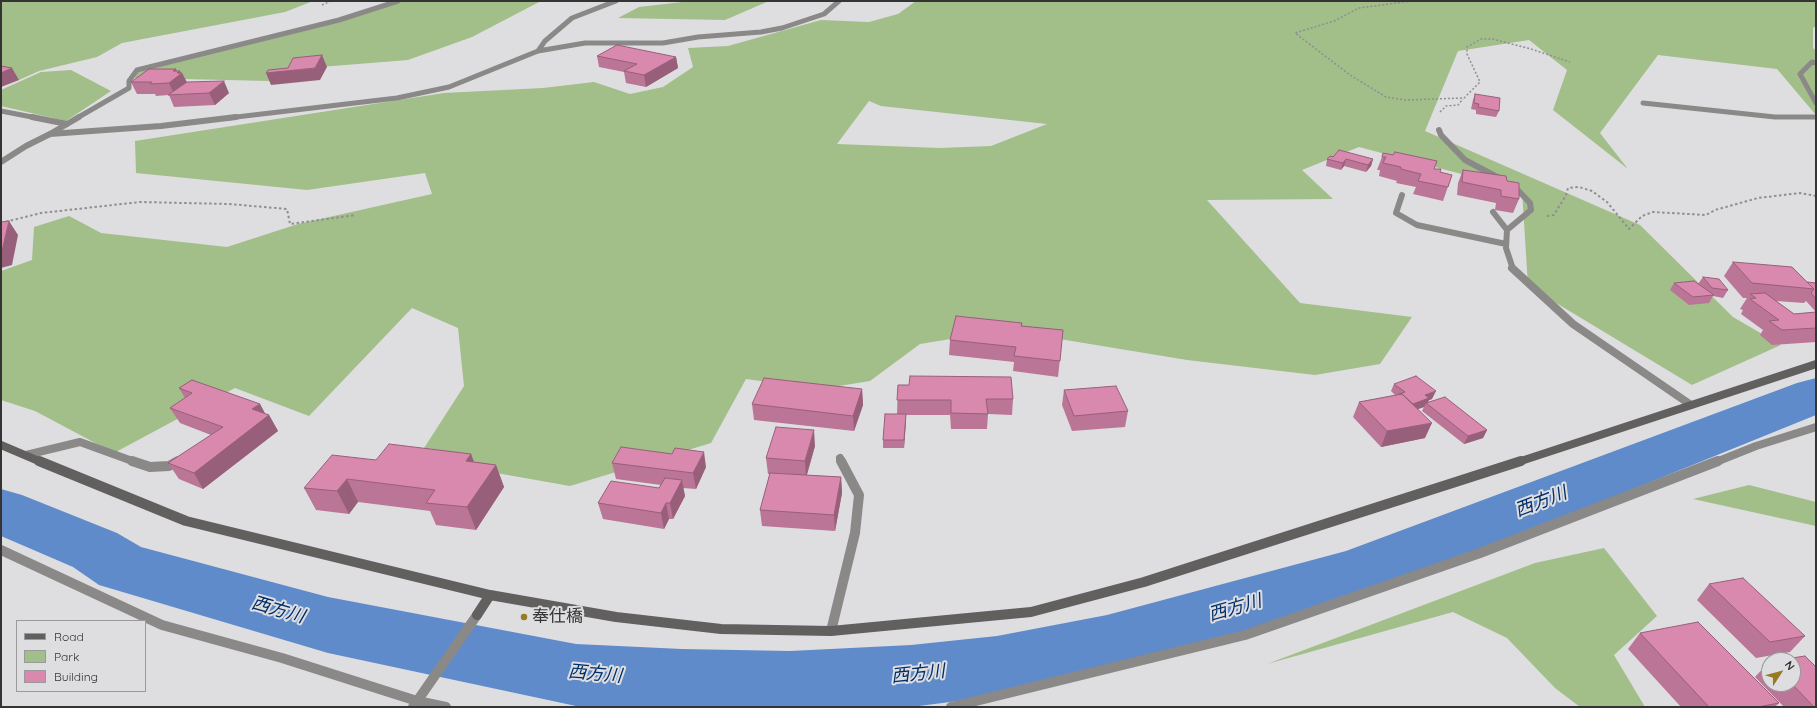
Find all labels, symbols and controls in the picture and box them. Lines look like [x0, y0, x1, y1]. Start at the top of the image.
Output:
water label: 西方川 [1512, 482, 1570, 522]
water label: 西方川 [1206, 590, 1264, 626]
water label: 西方川 [249, 592, 307, 628]
place label: 奉仕橋 [532, 607, 583, 627]
marker: 奉仕橋 [519, 612, 529, 622]
legend [16, 620, 146, 692]
text: Road [54, 629, 84, 644]
text: Park [54, 649, 79, 664]
north arrow [1761, 652, 1801, 692]
text: N [1782, 658, 1798, 673]
water label: 西方川 [890, 660, 946, 688]
water label: 西方川 [567, 661, 623, 687]
text: Building [54, 669, 98, 684]

